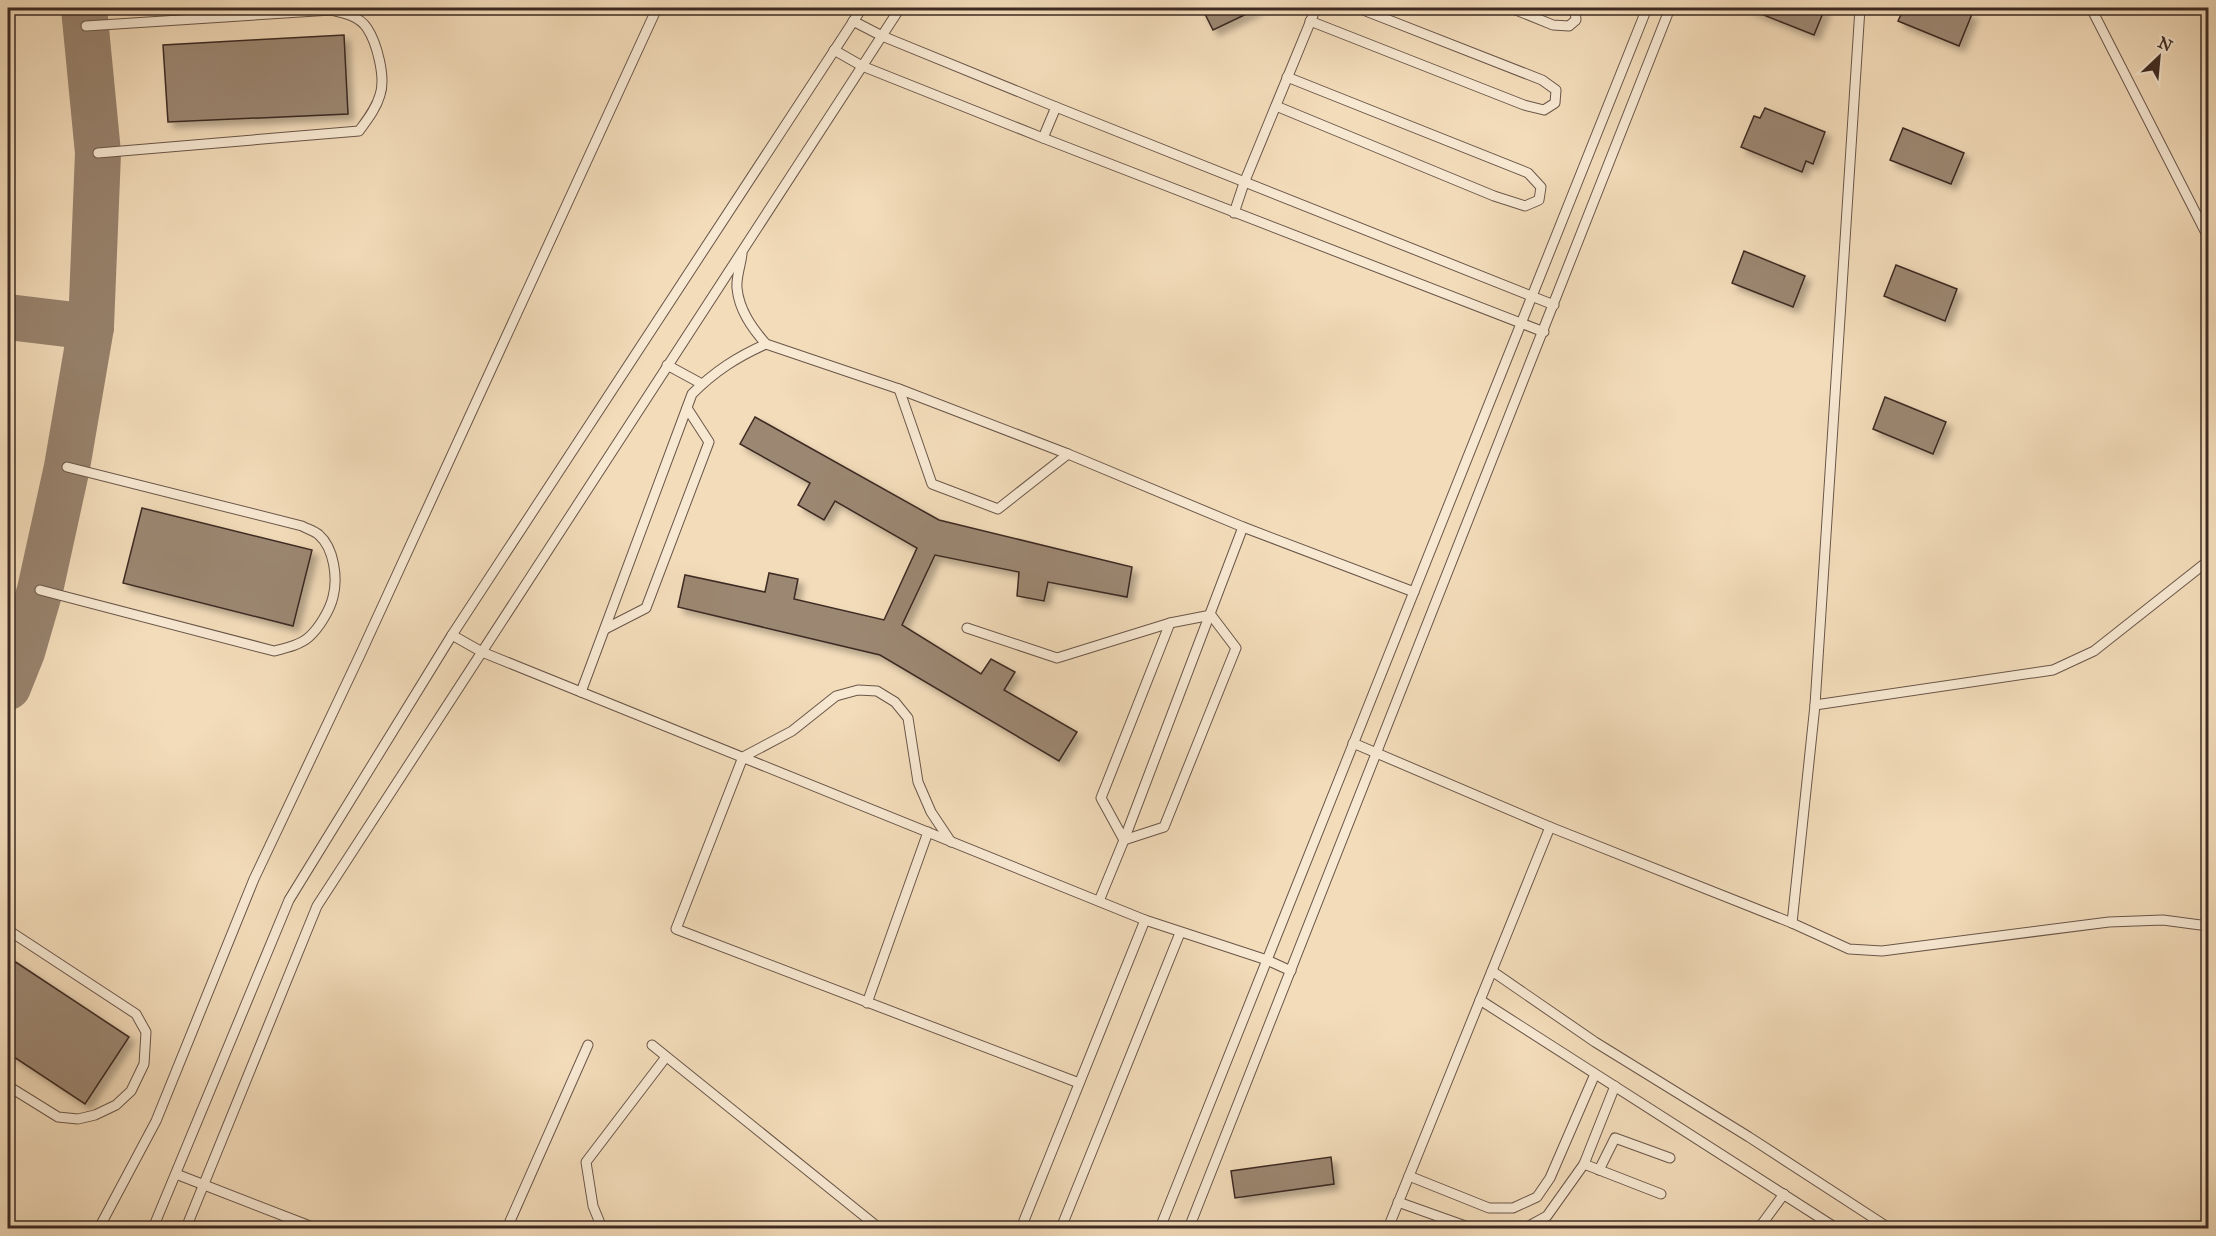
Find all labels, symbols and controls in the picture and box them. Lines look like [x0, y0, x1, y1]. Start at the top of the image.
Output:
north arrow [2129, 27, 2189, 87]
text: N [2155, 32, 2176, 56]

